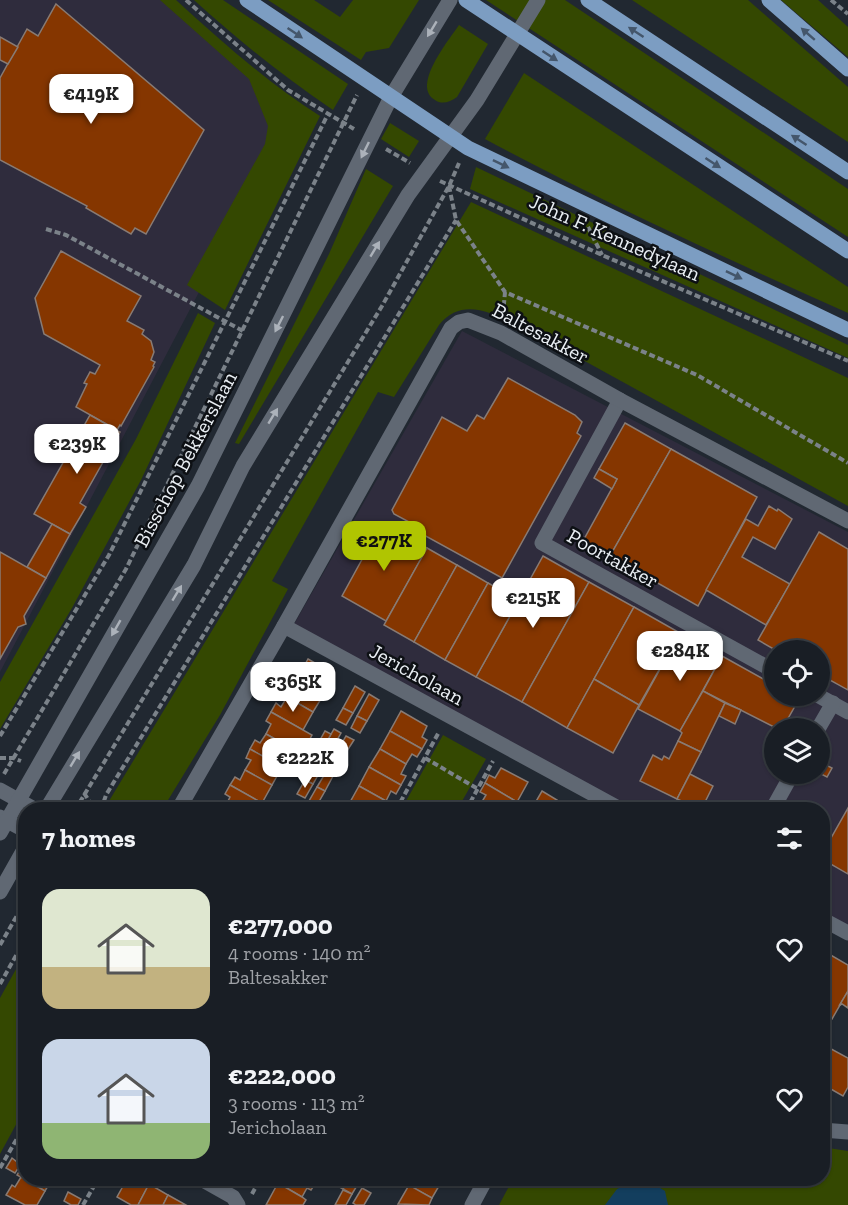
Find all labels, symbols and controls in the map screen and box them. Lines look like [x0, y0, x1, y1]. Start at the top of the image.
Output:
one-way arrow [427, 21, 438, 38]
one-way arrow [629, 26, 645, 38]
one-way arrow [287, 27, 303, 39]
one-way arrow [800, 28, 816, 41]
one-way arrow [542, 50, 558, 61]
pin: €419K [49, 74, 133, 125]
text: €419K [63, 81, 119, 105]
one-way arrow [791, 134, 807, 145]
one-way arrow [361, 141, 370, 158]
one-way arrow [705, 157, 721, 168]
one-way arrow [493, 159, 510, 168]
street label: John F. Kennedylaan [526, 188, 704, 286]
one-way arrow [369, 241, 380, 257]
one-way arrow [726, 271, 743, 280]
street label: Baltesakker [489, 297, 593, 369]
one-way arrow [274, 316, 284, 333]
street label: Bisschop Bekkerslaan [128, 367, 242, 551]
one-way arrow [268, 408, 279, 424]
pin: €239K [35, 424, 119, 475]
text: €239K [48, 431, 106, 455]
pin: €277K [342, 521, 426, 572]
street label: Poortakker [563, 523, 663, 593]
text: €277K [356, 528, 412, 552]
pin: €215K [491, 578, 575, 629]
one-way arrow [171, 585, 182, 601]
text: €215K [506, 585, 560, 609]
one-way arrow [112, 619, 122, 636]
pin: €284K [638, 631, 722, 682]
street label: Jericholaan [366, 638, 468, 710]
text: €284K [651, 638, 709, 662]
map controls [764, 640, 830, 784]
button: locate [764, 640, 830, 706]
pin: €365K [251, 662, 335, 713]
text: €365K [264, 669, 322, 693]
button: layers [764, 718, 830, 784]
pin: €222K [263, 738, 347, 789]
text: €222K [276, 745, 334, 769]
one-way arrow [70, 751, 81, 767]
text: 7 homes [42, 822, 136, 854]
icon: filters [773, 822, 806, 855]
text: €277,000 [228, 909, 333, 941]
icon: home [90, 913, 162, 985]
icon: heart [773, 933, 806, 966]
text: 4 rooms · 140 m² [228, 941, 370, 965]
text: Baltesakker [228, 965, 329, 989]
text: €222,000 [228, 1059, 336, 1091]
icon: home [90, 1063, 162, 1135]
icon: heart [773, 1083, 806, 1116]
text: 3 rooms · 113 m² [228, 1091, 365, 1115]
text: Jericholaan [228, 1115, 327, 1139]

